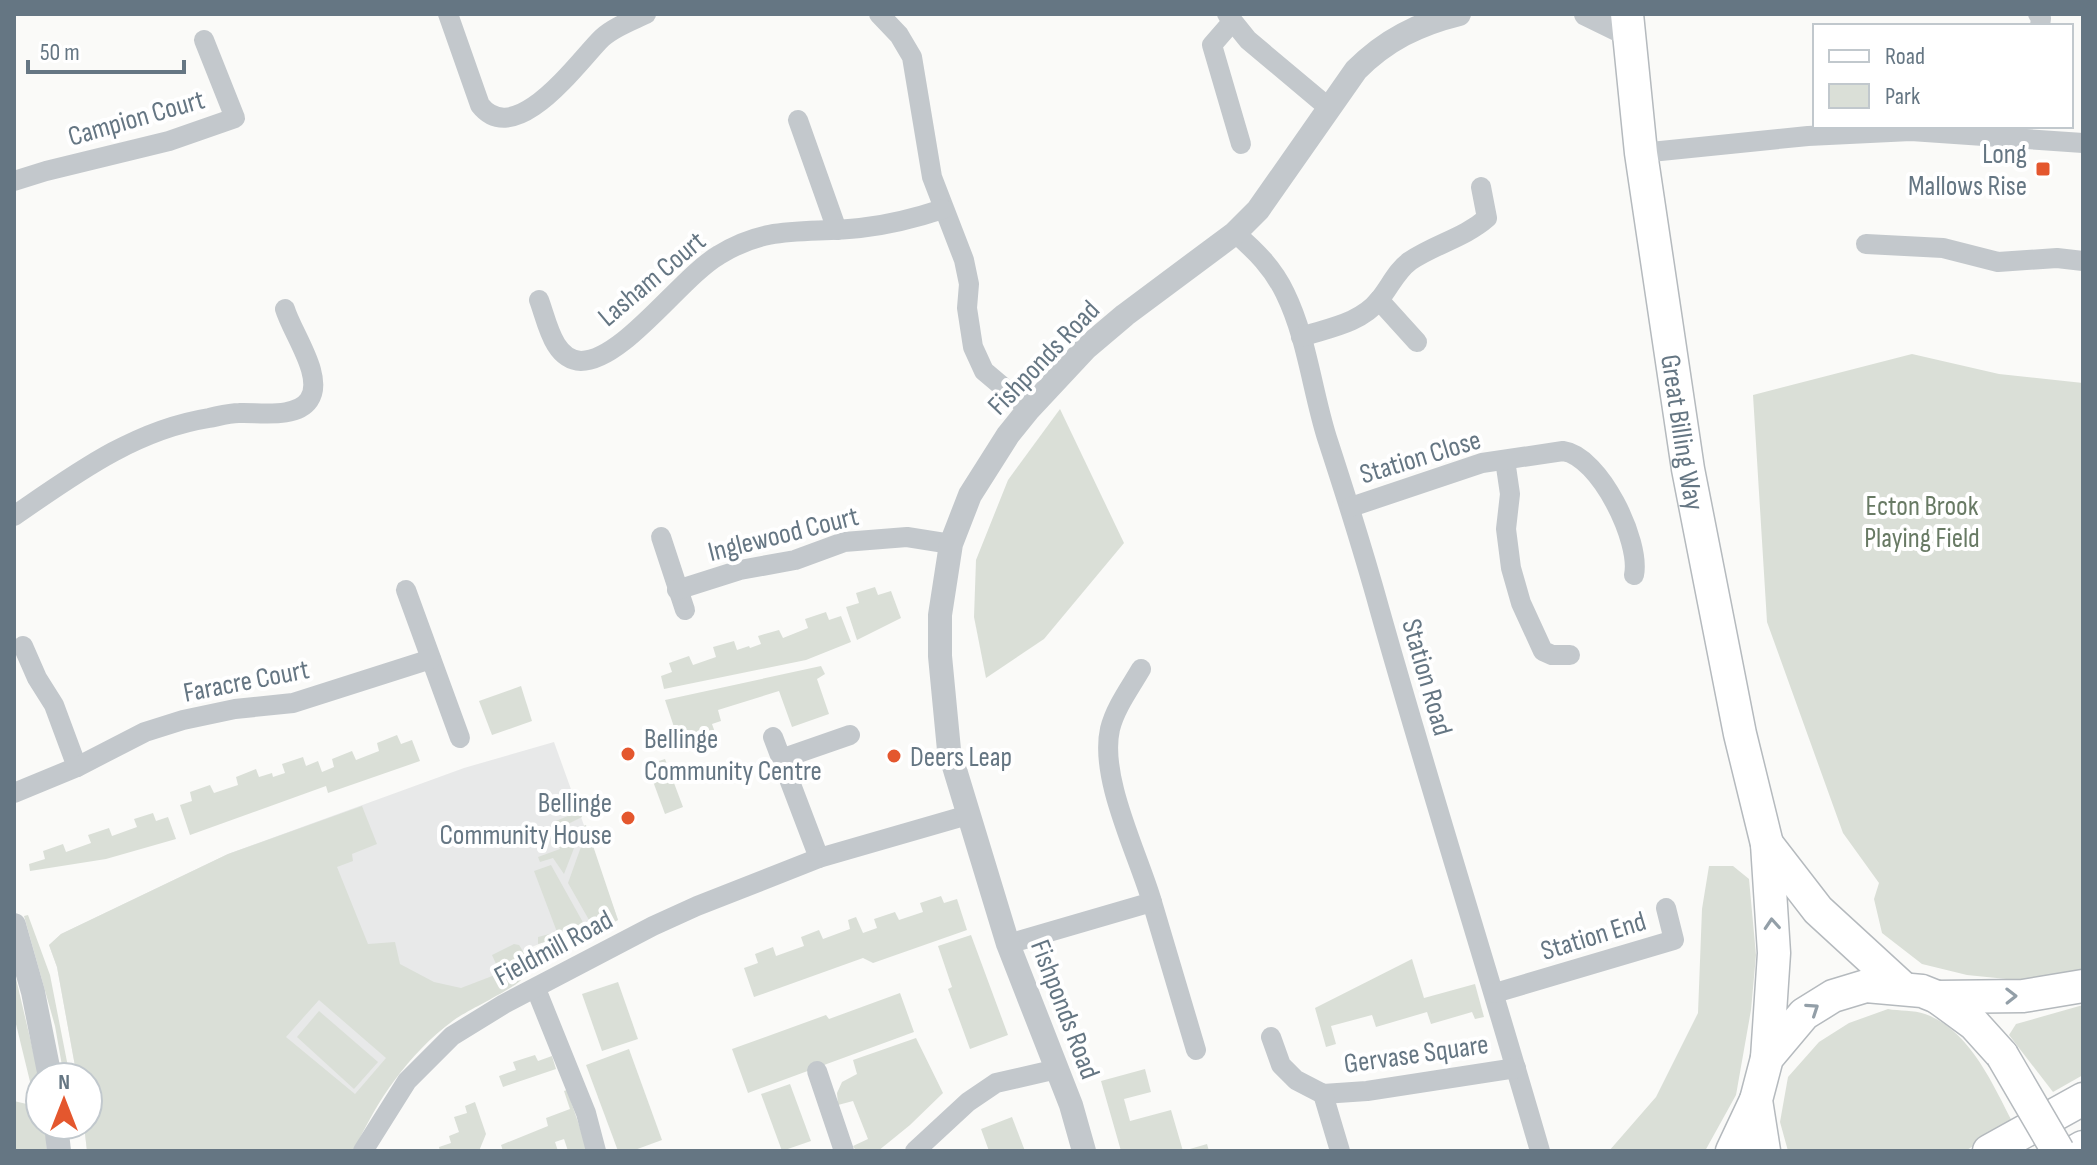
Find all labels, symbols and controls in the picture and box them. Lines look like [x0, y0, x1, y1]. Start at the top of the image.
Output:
scale bar [28, 24, 184, 74]
legend [1813, 24, 2073, 128]
text: 50 m [40, 38, 80, 67]
text: Road [1885, 42, 1925, 71]
text: Park [1885, 82, 1920, 111]
street label: Campion Court [64, 83, 208, 154]
place label: Long Mallows Rise [1908, 138, 2027, 203]
marker: Long Mallows Rise [2034, 160, 2052, 178]
street label: Lasham Court [592, 225, 712, 334]
street label: Fishponds Road [981, 294, 1107, 422]
street label: Great Billing Way [1653, 352, 1711, 513]
street label: Station Close [1356, 423, 1485, 491]
park label: Ecton Brook Playing Field [1864, 490, 1980, 555]
street label: Inglewood Court [705, 500, 862, 569]
street label: Station Road [1394, 615, 1459, 739]
street label: Faracre Court [181, 653, 312, 710]
place label: Bellinge Community Centre [644, 723, 822, 788]
place label: Deers Leap [910, 741, 1012, 774]
marker: Bellinge Community Centre [619, 745, 637, 763]
marker: Deers Leap [885, 747, 903, 765]
place label: Bellinge Community House [439, 787, 612, 852]
marker: Bellinge Community House [619, 809, 637, 827]
street label: Fieldmill Road [489, 903, 618, 993]
street label: Station End [1537, 905, 1650, 968]
one-way arrow [1764, 917, 1781, 930]
street label: Fishponds Road [1023, 935, 1106, 1084]
one-way arrow [2005, 987, 2018, 1005]
one-way arrow [1804, 1004, 1818, 1019]
street label: Gervase Square [1342, 1028, 1491, 1081]
north arrow [24, 1061, 104, 1141]
text: N [58, 1069, 70, 1096]

